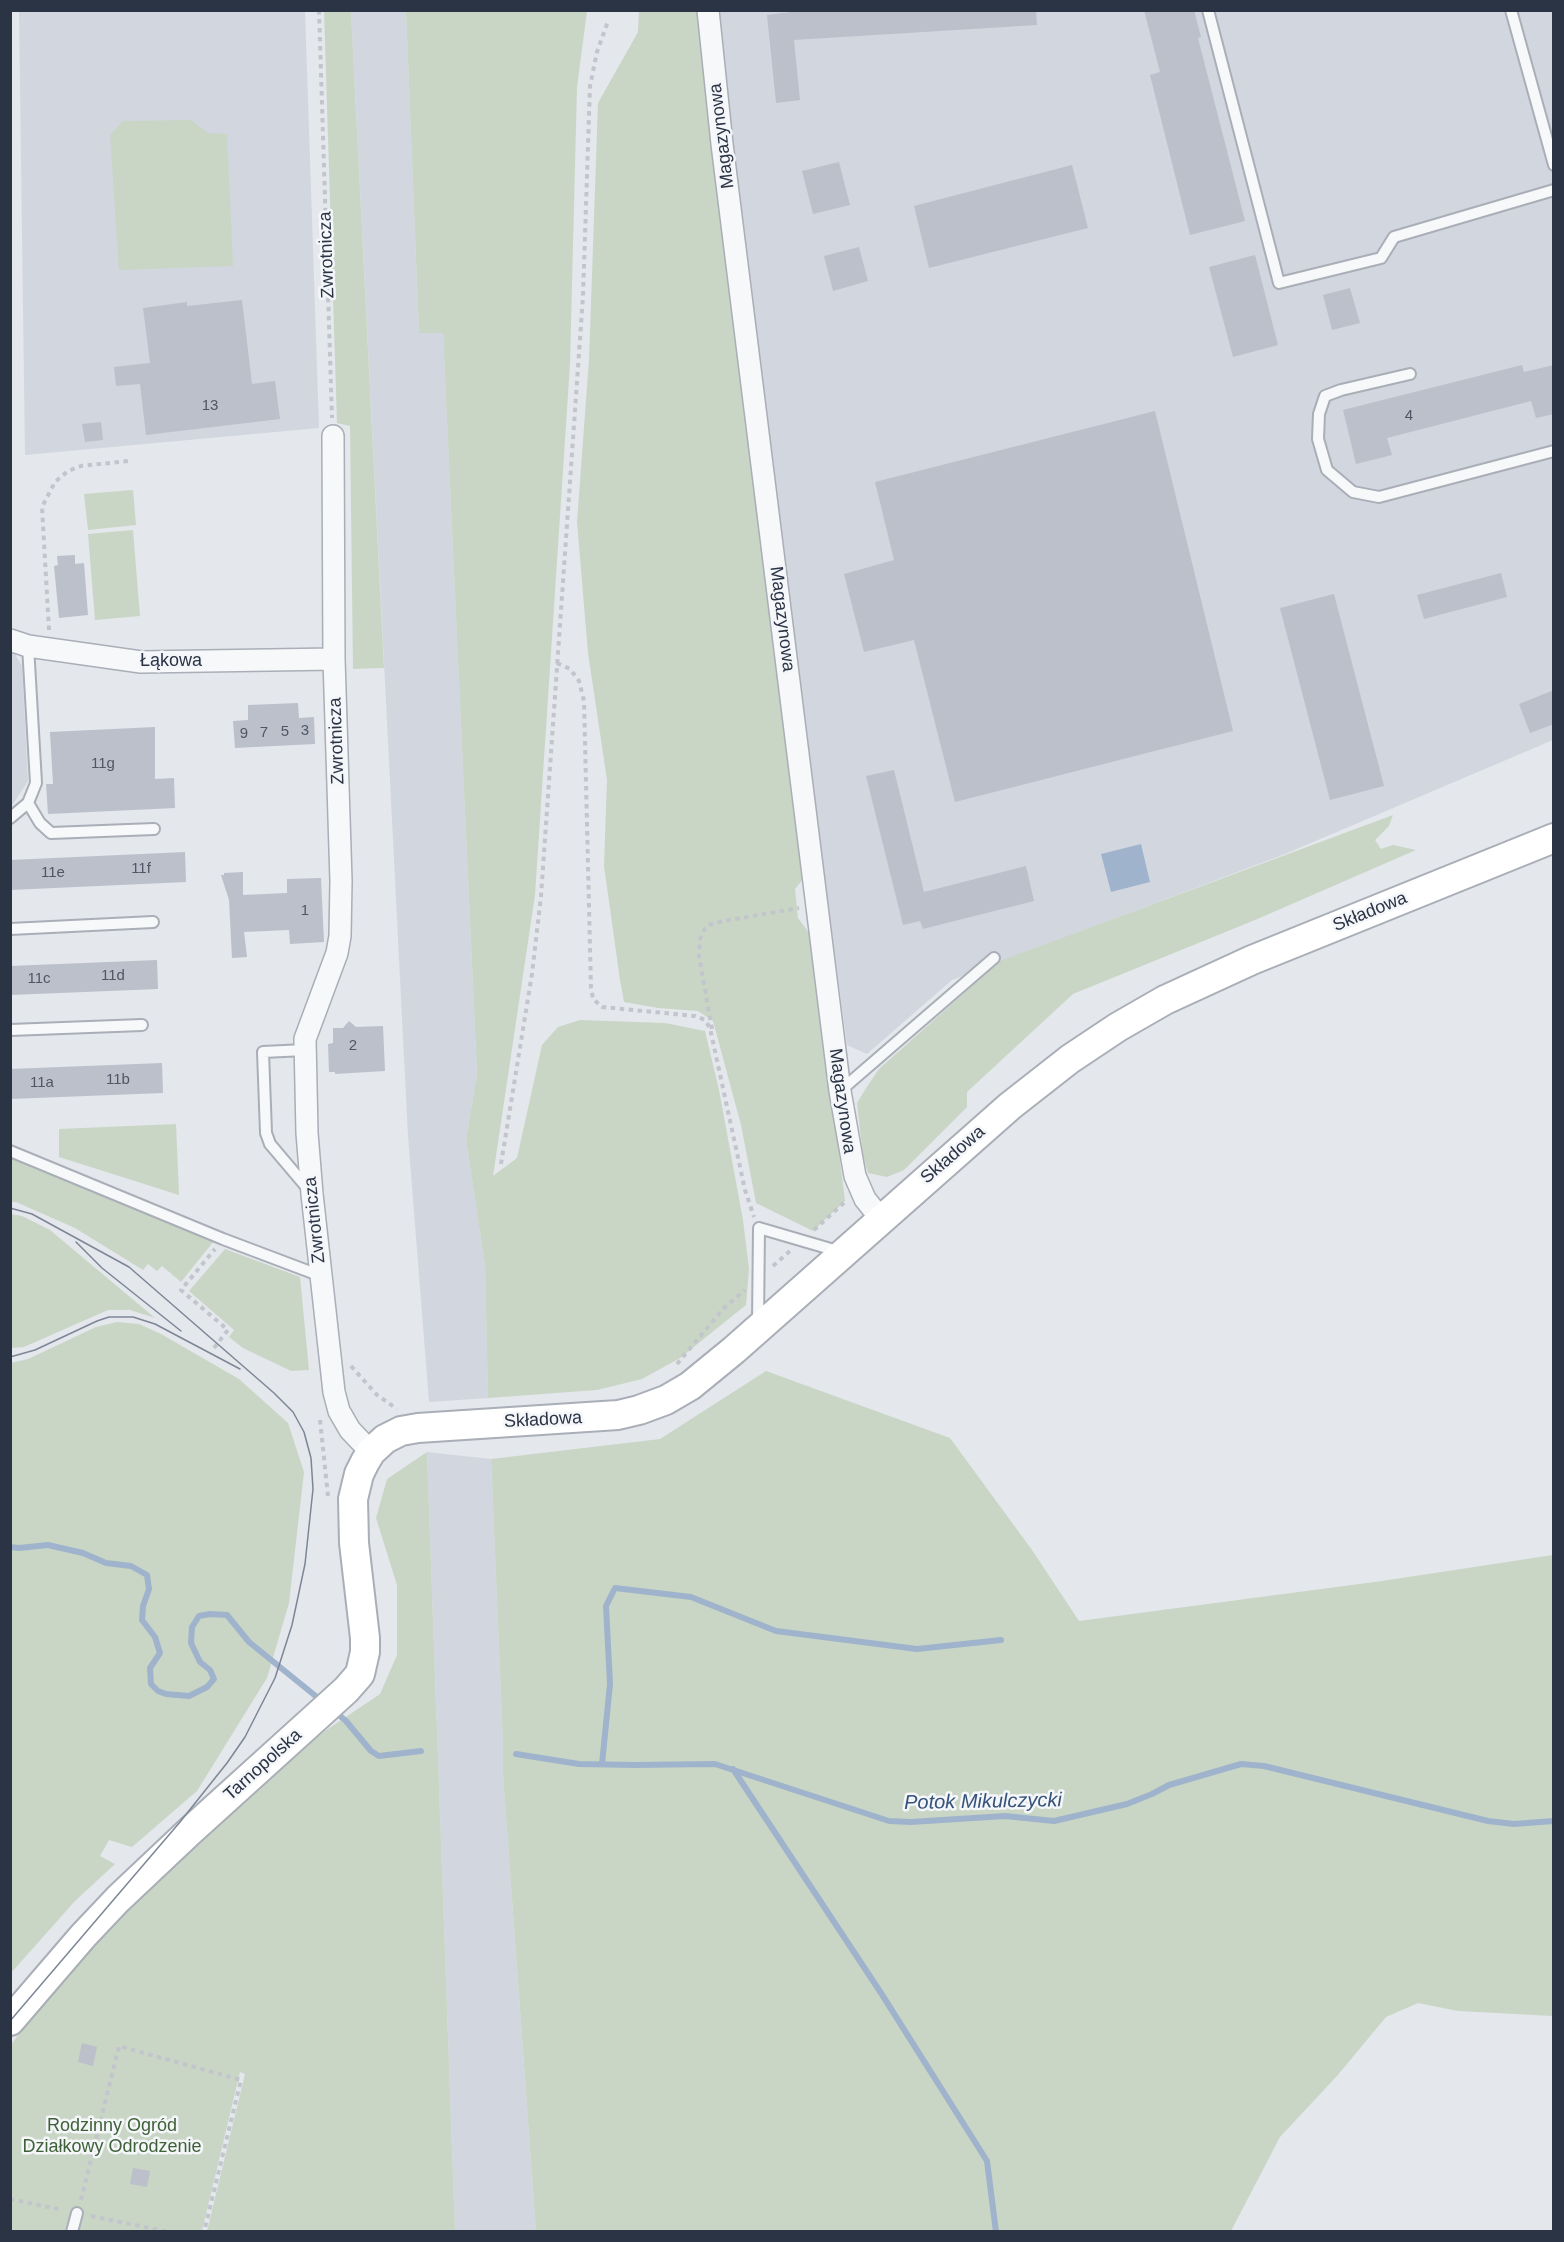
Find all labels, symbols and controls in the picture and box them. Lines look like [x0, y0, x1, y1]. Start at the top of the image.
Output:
street label: Magazynowa [705, 82, 739, 190]
street label: Zwrotnicza [315, 211, 339, 299]
house number: 13 [202, 397, 218, 415]
house number: 4 [1405, 407, 1413, 425]
street label: Magazynowa [765, 565, 799, 673]
street label: Łąkowa [140, 650, 202, 672]
street label: Zwrotnicza [325, 697, 349, 785]
house number: 3 [301, 722, 309, 740]
house number: 5 [281, 723, 289, 741]
house number: 7 [260, 724, 268, 742]
house number: 9 [240, 725, 248, 743]
house number: 11g [91, 755, 115, 773]
house number: 11f [131, 860, 151, 878]
house number: 11e [41, 864, 65, 882]
street label: Składowa [1330, 887, 1410, 937]
house number: 1 [301, 902, 309, 920]
house number: 11d [101, 967, 125, 985]
house number: 11c [27, 970, 51, 988]
house number: 2 [349, 1037, 357, 1055]
street label: Magazynowa [824, 1047, 860, 1155]
house number: 11b [106, 1071, 130, 1089]
house number: 11a [30, 1074, 54, 1092]
street label: Składowa [916, 1121, 990, 1189]
street label: Zwrotnicza [300, 1176, 330, 1264]
street label: Składowa [503, 1407, 583, 1433]
street label: Tarnopolska [220, 1725, 306, 1805]
water label: Potok Mikulczycki [904, 1789, 1062, 1815]
park label: Rodzinny Ogród Działkowy Odrodzenie [22, 2115, 202, 2158]

